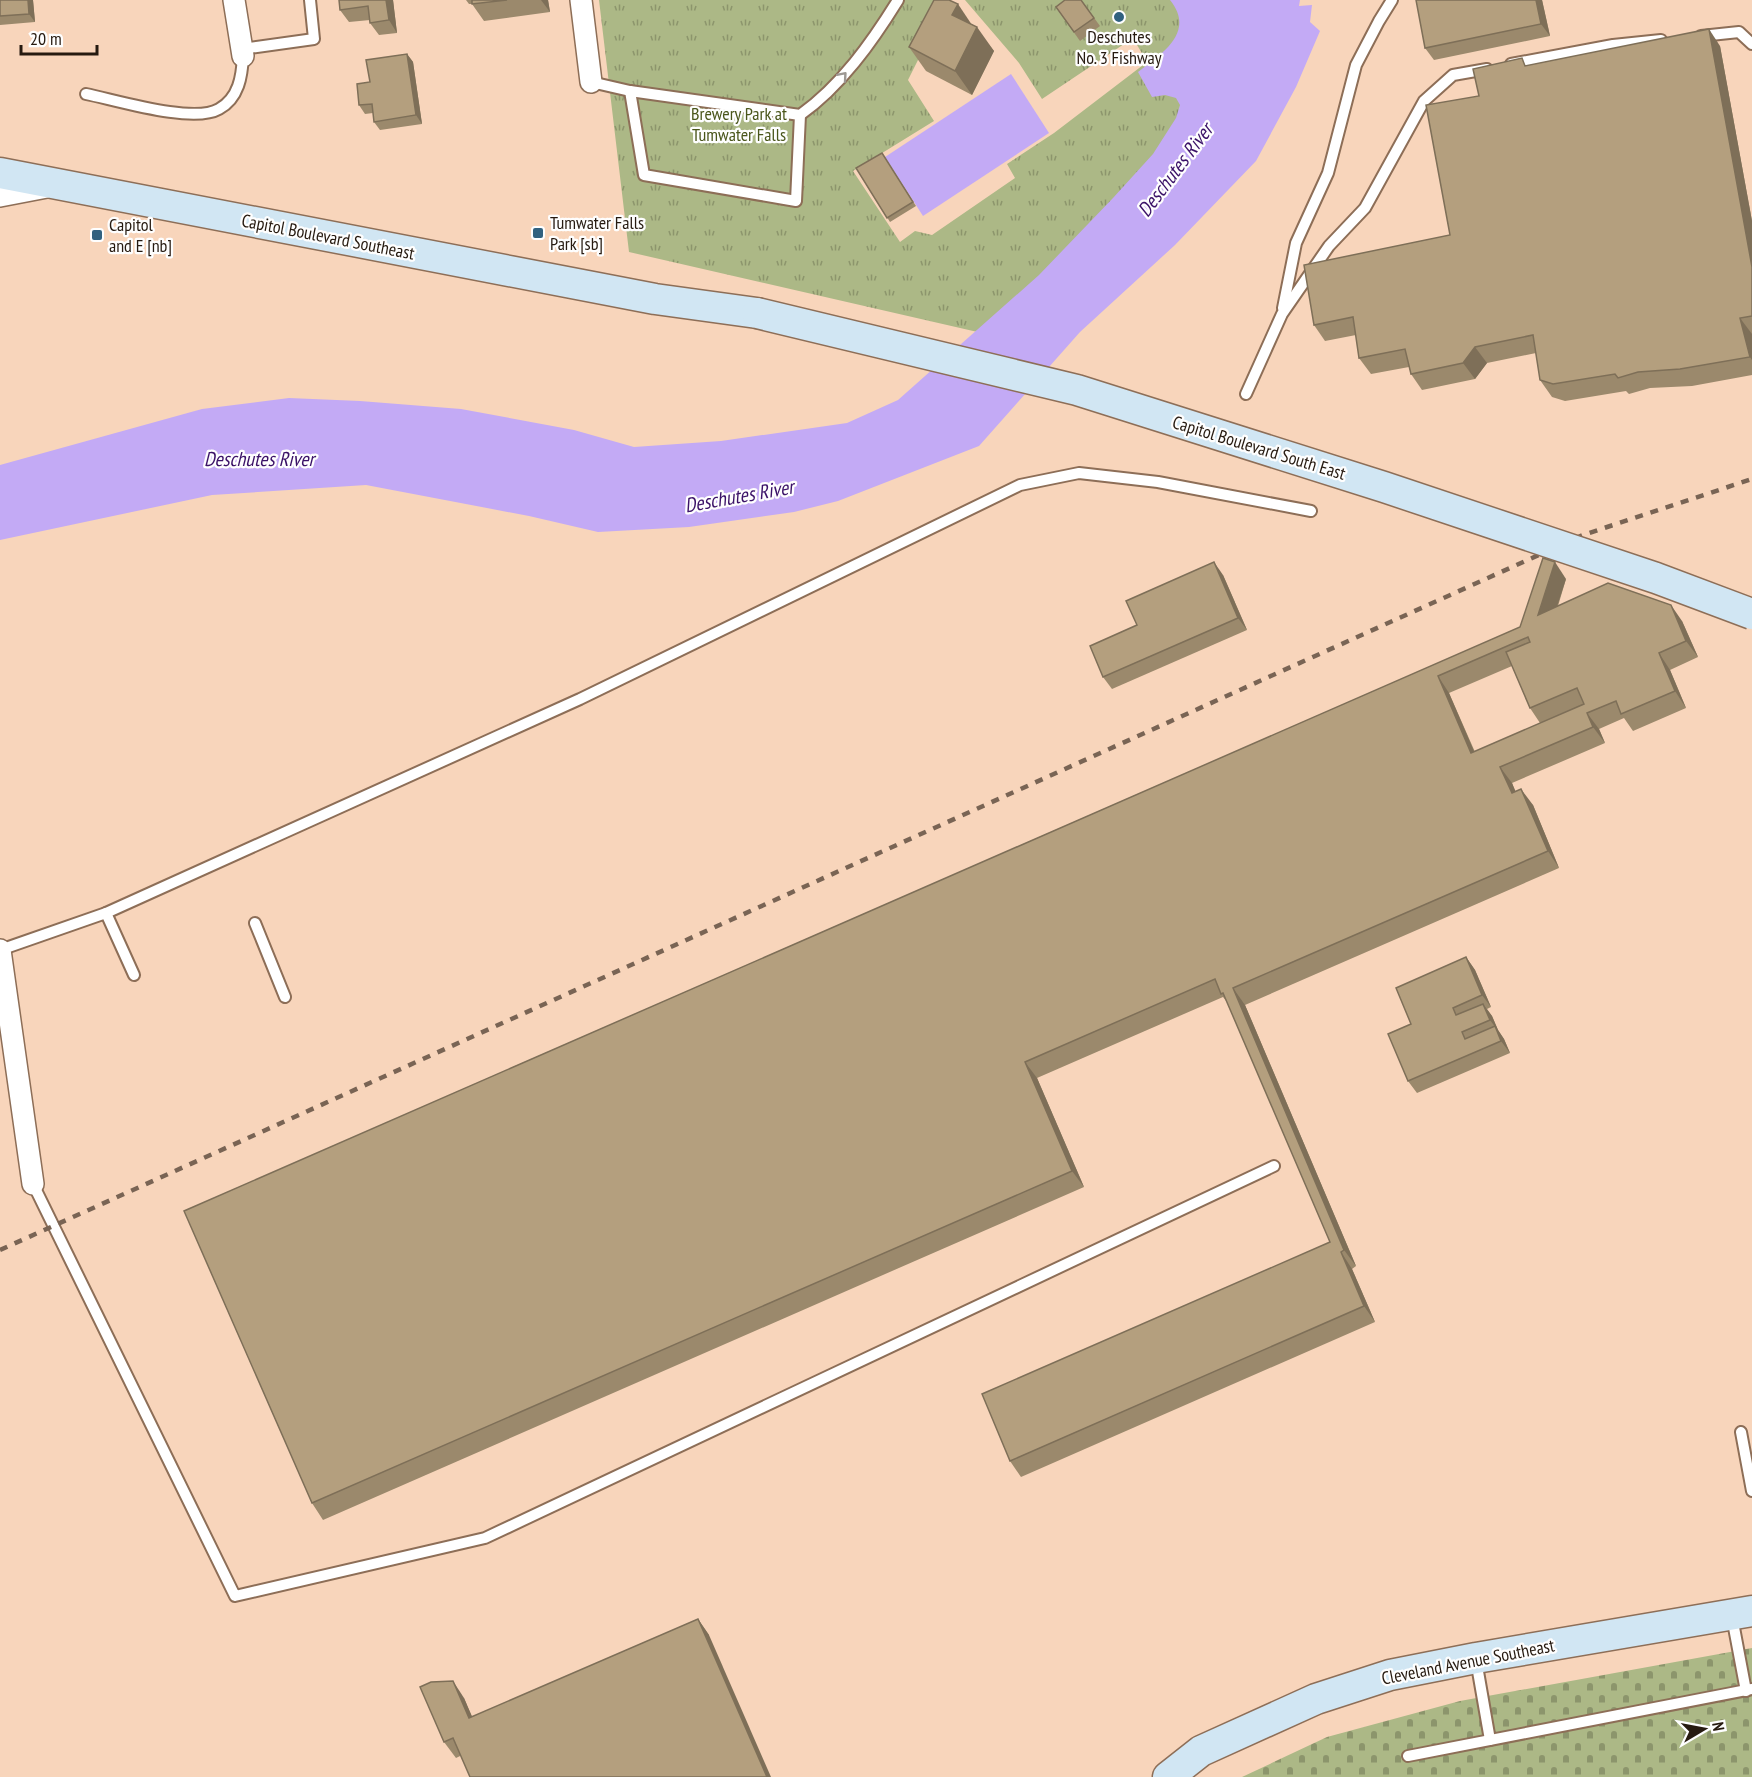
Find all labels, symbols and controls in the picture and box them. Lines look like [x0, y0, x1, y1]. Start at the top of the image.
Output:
marker: Deschutes No. 3 Fishway [1112, 10, 1126, 24]
scale bar [21, 18, 98, 56]
place label: Deschutes No. 3 Fishway [1076, 25, 1162, 69]
text: 20 m [30, 27, 62, 50]
one-way arrow [836, 72, 847, 83]
park label: Brewery Park at Tumwater Falls [691, 102, 787, 146]
water label: Deschutes River [1131, 116, 1220, 222]
street label: Capitol Boulevard Southeast [240, 208, 416, 265]
place label: Tumwater Falls Park [sb] [550, 211, 644, 255]
place label: Capitol and E [nb] [109, 213, 172, 257]
marker: Tumwater Falls Park [sb] [531, 226, 545, 240]
marker: Capitol and E [nb] [90, 228, 104, 242]
street label: Capitol Boulevard South East [1170, 410, 1348, 485]
water label: Deschutes River [204, 446, 317, 472]
water label: Deschutes River [682, 473, 798, 518]
street label: Cleveland Avenue Southeast [1380, 1633, 1556, 1690]
north arrow [1674, 1699, 1734, 1759]
text: N [1708, 1720, 1729, 1732]

